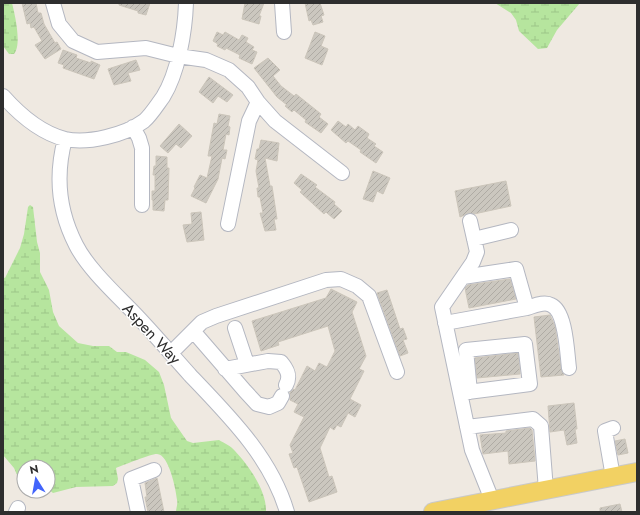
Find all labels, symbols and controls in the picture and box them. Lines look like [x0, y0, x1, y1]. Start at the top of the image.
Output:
street label: Aspen Way [117, 298, 187, 370]
north arrow [16, 459, 56, 499]
text: N [28, 460, 40, 478]

